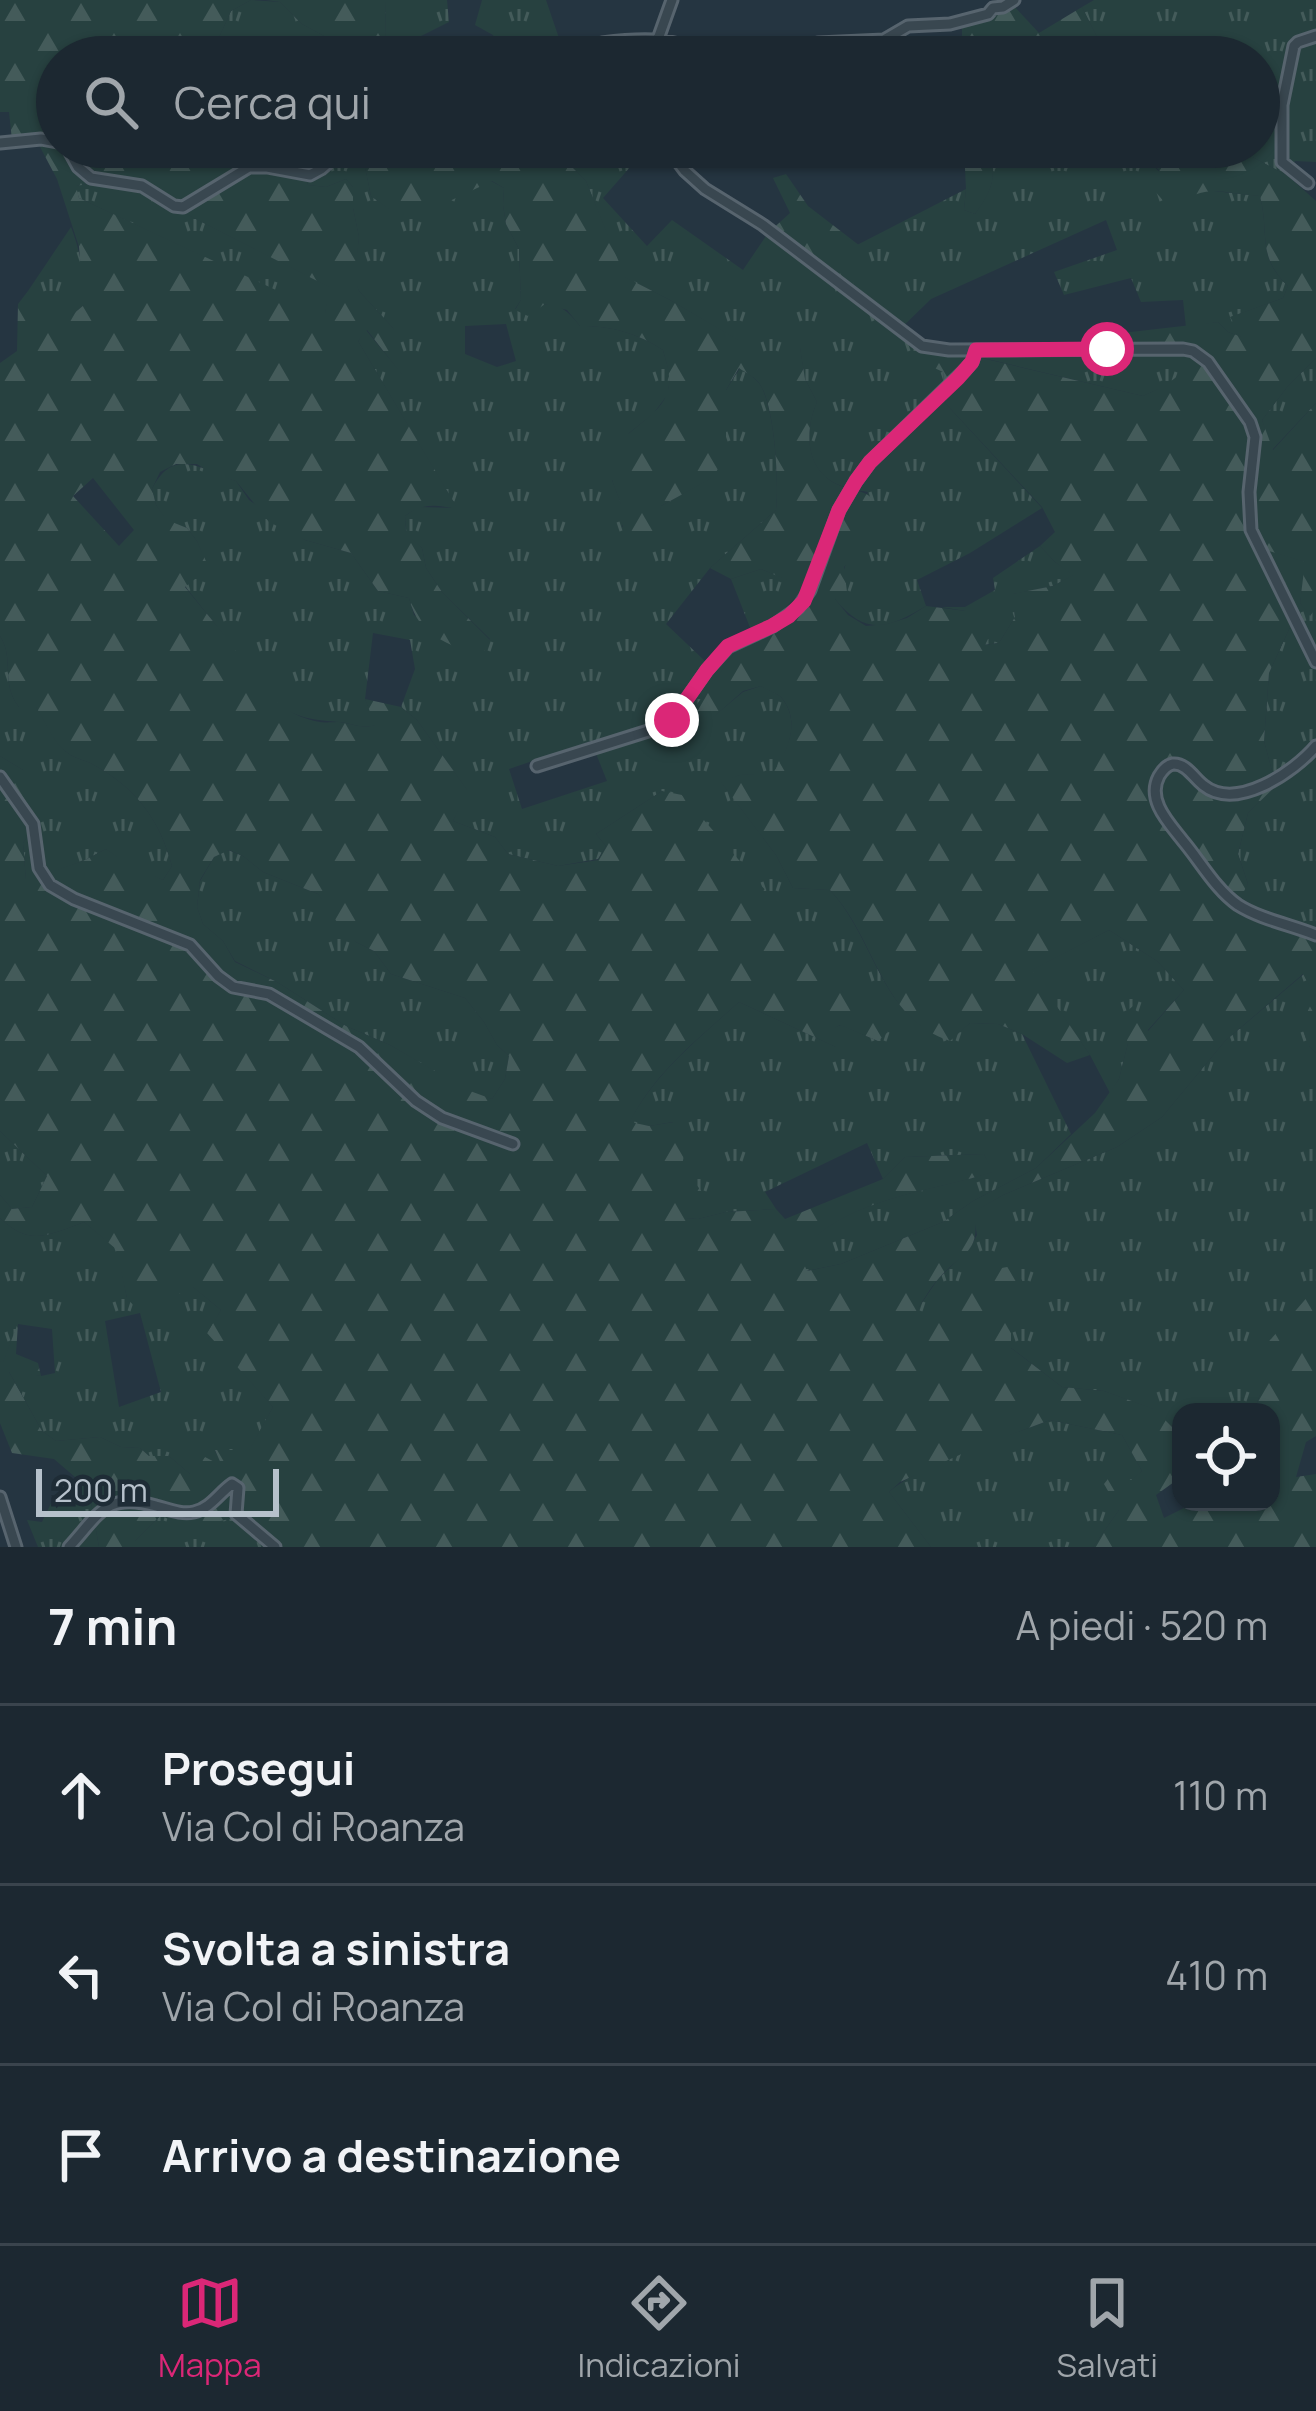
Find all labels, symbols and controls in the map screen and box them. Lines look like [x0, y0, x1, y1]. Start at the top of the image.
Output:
search box [36, 36, 1280, 168]
icon: search [78, 69, 144, 135]
text: Cerca qui [174, 71, 371, 133]
route start [1080, 322, 1134, 376]
route end [645, 693, 699, 747]
map controls [1172, 1403, 1280, 1511]
button: locate [1172, 1403, 1280, 1511]
scale bar [36, 1463, 279, 1516]
text: 200 m [54, 1467, 148, 1512]
text: 7 min [48, 1591, 177, 1660]
text: A piedi · 520 m [1016, 1598, 1268, 1652]
text: Prosegui [162, 1737, 355, 1799]
icon: ahead [48, 1762, 114, 1828]
text: 110 m [1173, 1768, 1268, 1822]
text: Via Col di Roanza [162, 1799, 465, 1853]
text: Svolta a sinistra [162, 1917, 510, 1979]
icon: left [48, 1942, 114, 2008]
text: 410 m [1165, 1948, 1268, 2002]
text: Via Col di Roanza [162, 1979, 465, 2033]
icon: arrive [48, 2122, 114, 2188]
text: Arrivo a destinazione [162, 2124, 621, 2186]
tab: Mappa [158, 2270, 262, 2387]
tab: Indicazioni [578, 2270, 741, 2387]
tab: Salvati [1057, 2270, 1158, 2387]

